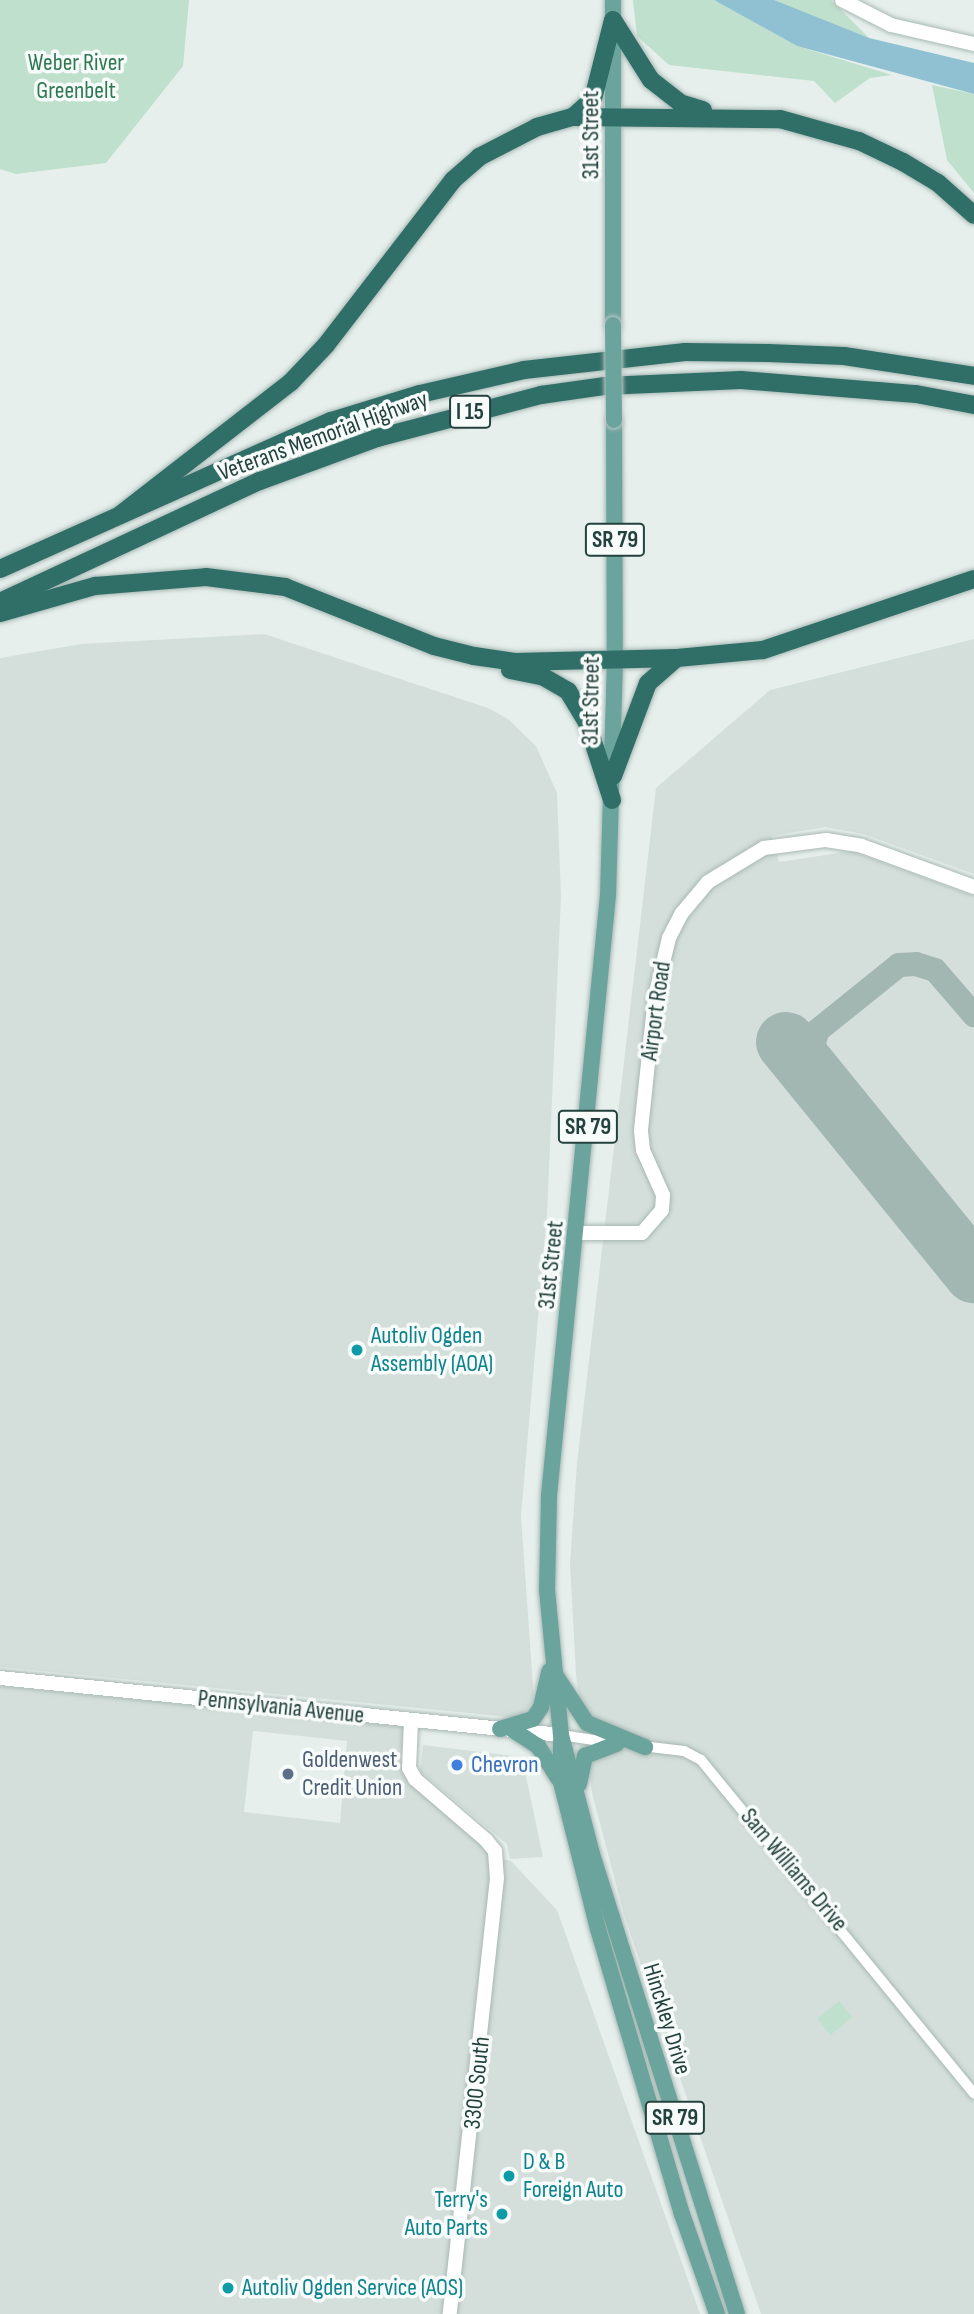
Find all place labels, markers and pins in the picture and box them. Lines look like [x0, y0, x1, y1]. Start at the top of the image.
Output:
place label: Autoliv Ogden Assembly (AOA) [371, 1322, 493, 1378]
marker: Autoliv Ogden Assembly (AOA) [349, 1342, 365, 1358]
place label: Goldenwest Credit Union [302, 1746, 402, 1802]
place label: Chevron [471, 1751, 538, 1779]
marker: Chevron [449, 1757, 465, 1773]
marker: Goldenwest Credit Union [280, 1766, 296, 1782]
place label: D & B Foreign Auto [523, 2148, 623, 2204]
marker: D & B Foreign Auto [501, 2168, 517, 2184]
place label: Terry's Auto Parts [405, 2186, 488, 2242]
marker: Terry's Auto Parts [494, 2206, 510, 2222]
place label: Autoliv Ogden Service (AOS) [242, 2274, 463, 2302]
marker: Autoliv Ogden Service (AOS) [220, 2280, 236, 2296]

